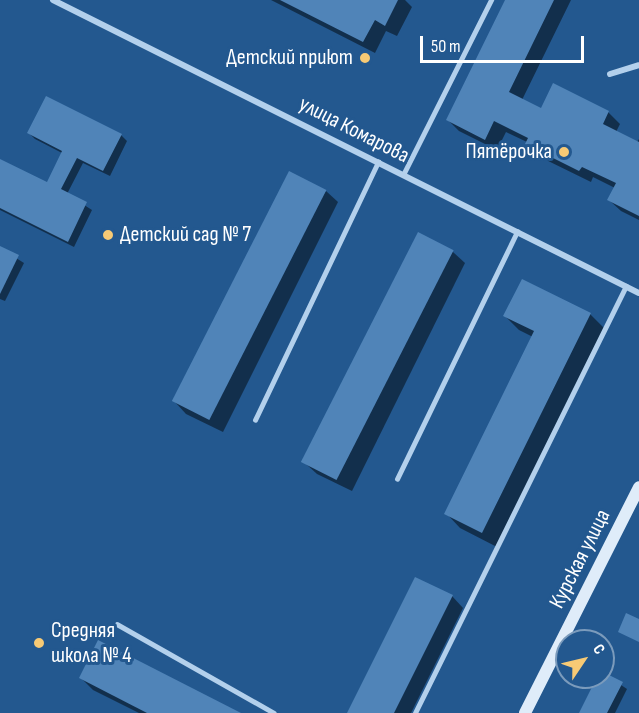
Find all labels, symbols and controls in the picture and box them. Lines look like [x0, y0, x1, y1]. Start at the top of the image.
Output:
scale bar [423, 24, 586, 62]
text: 50 m [431, 36, 461, 57]
place label: Детский приют [226, 45, 353, 71]
marker: Детский приют [358, 51, 372, 65]
street label: улица Комарова [294, 91, 414, 169]
place label: Пятёрочка [465, 139, 552, 165]
marker: Пятёрочка [557, 145, 571, 159]
place label: Детский сад № 7 [120, 222, 251, 248]
marker: Детский сад № 7 [101, 228, 115, 242]
street label: Курская улица [544, 505, 616, 613]
place label: Средняя школа № 4 [51, 617, 131, 668]
north arrow [555, 629, 615, 689]
marker: Средняя школа № 4 [32, 636, 46, 650]
text: С [588, 641, 609, 658]

